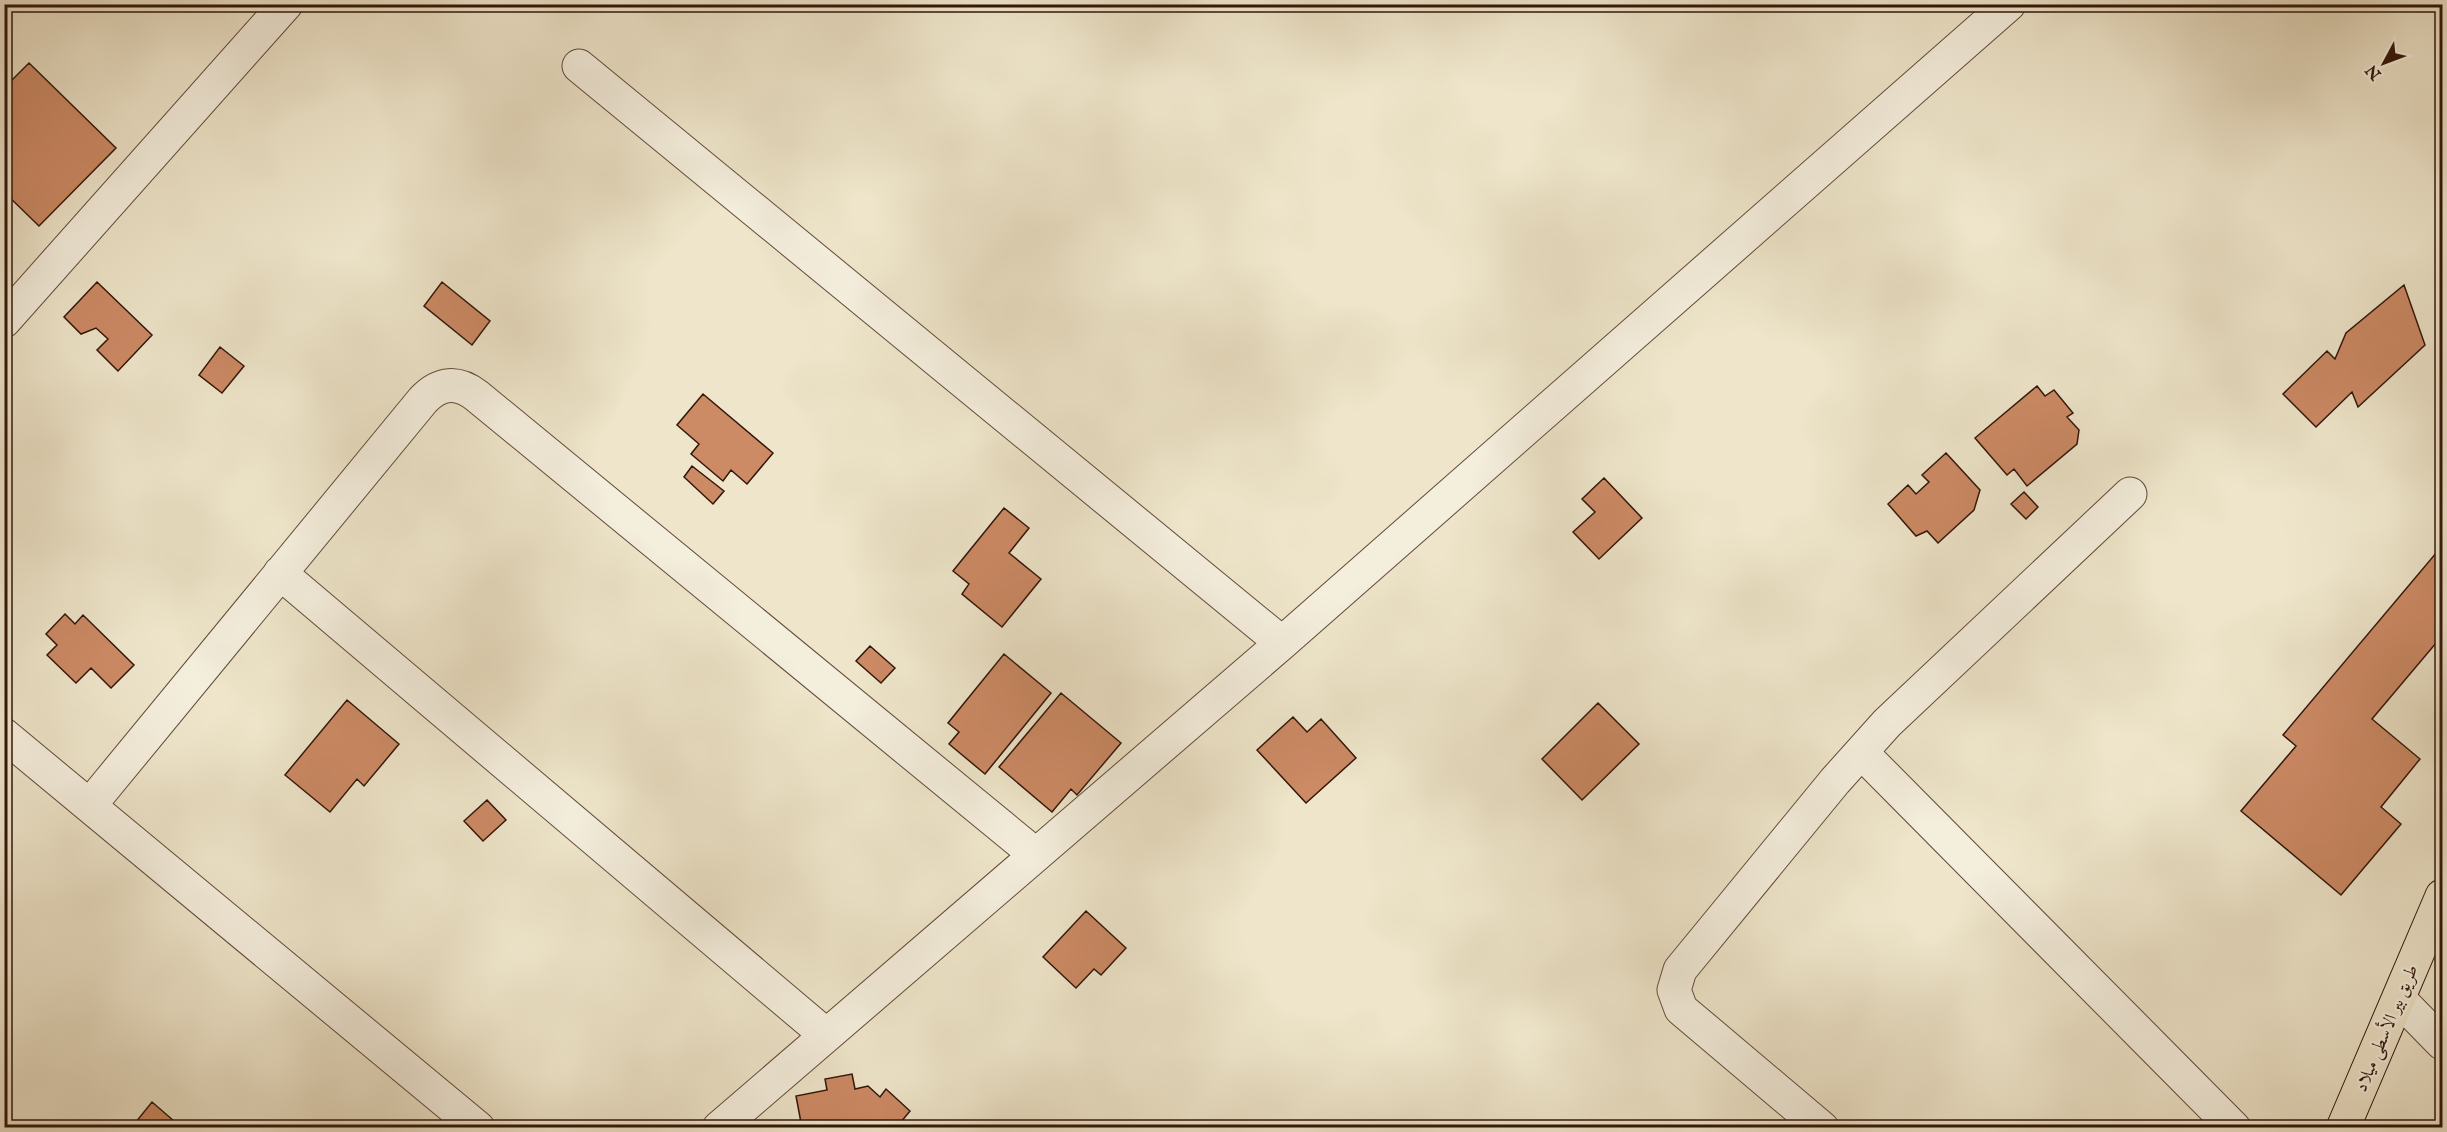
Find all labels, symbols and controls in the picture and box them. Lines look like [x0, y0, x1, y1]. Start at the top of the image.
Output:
north arrow [2354, 33, 2414, 93]
text: N [2362, 60, 2387, 84]
street label: طريق بير الأسطى ميلاد [2347, 960, 2425, 1096]

